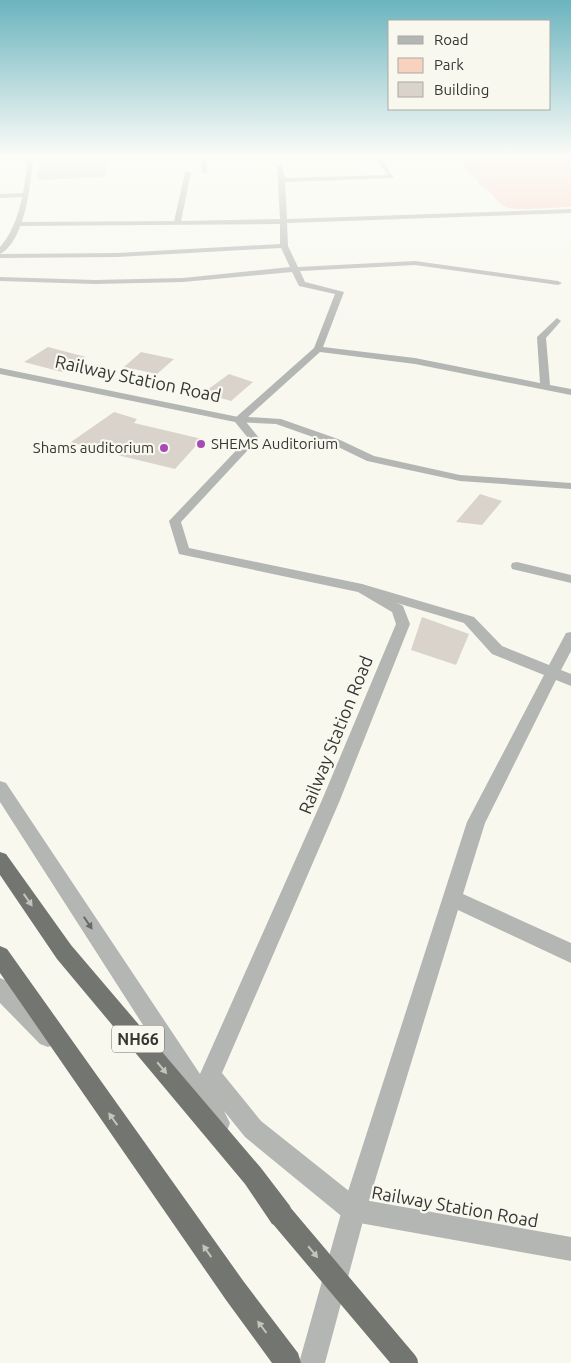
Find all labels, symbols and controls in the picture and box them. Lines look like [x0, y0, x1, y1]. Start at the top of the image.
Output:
legend [388, 20, 551, 110]
text: Road [434, 31, 469, 48]
text: Park [434, 56, 464, 73]
text: Building [434, 81, 489, 98]
street label: Railway Station Road [53, 351, 223, 405]
place label: SHEMS Auditorium [211, 435, 338, 452]
marker: SHEMS Auditorium [195, 438, 207, 450]
place label: Shams auditorium [33, 439, 154, 456]
marker: Shams auditorium [158, 442, 170, 454]
street label: Railway Station Road [294, 652, 376, 817]
one-way arrow [23, 893, 33, 907]
one-way arrow [83, 916, 93, 929]
road number: NH66 [112, 1026, 164, 1052]
one-way arrow [156, 1062, 167, 1074]
one-way arrow [108, 1112, 118, 1126]
street label: Railway Station Road [370, 1181, 540, 1231]
one-way arrow [202, 1245, 212, 1258]
one-way arrow [307, 1245, 318, 1258]
one-way arrow [256, 1321, 267, 1334]

